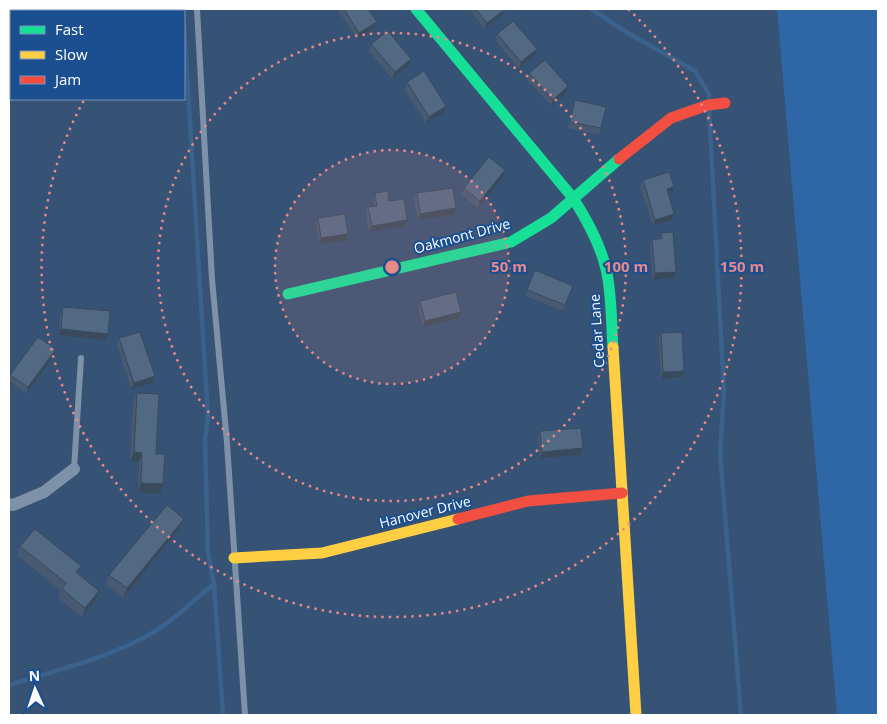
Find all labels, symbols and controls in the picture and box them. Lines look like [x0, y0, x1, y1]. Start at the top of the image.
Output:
legend [10, 10, 185, 100]
text: Fast [55, 19, 84, 39]
text: Slow [55, 44, 88, 64]
text: Jam [53, 69, 81, 89]
street label: Oakmont Drive [412, 214, 512, 257]
text: 50 m [491, 256, 527, 276]
text: 100 m [604, 256, 648, 276]
text: 150 m [720, 256, 764, 276]
centre of rings [383, 258, 401, 276]
street label: Cedar Lane [584, 293, 609, 369]
street label: Hanover Drive [377, 491, 473, 532]
north arrow [10, 664, 60, 714]
text: N [28, 666, 40, 685]

